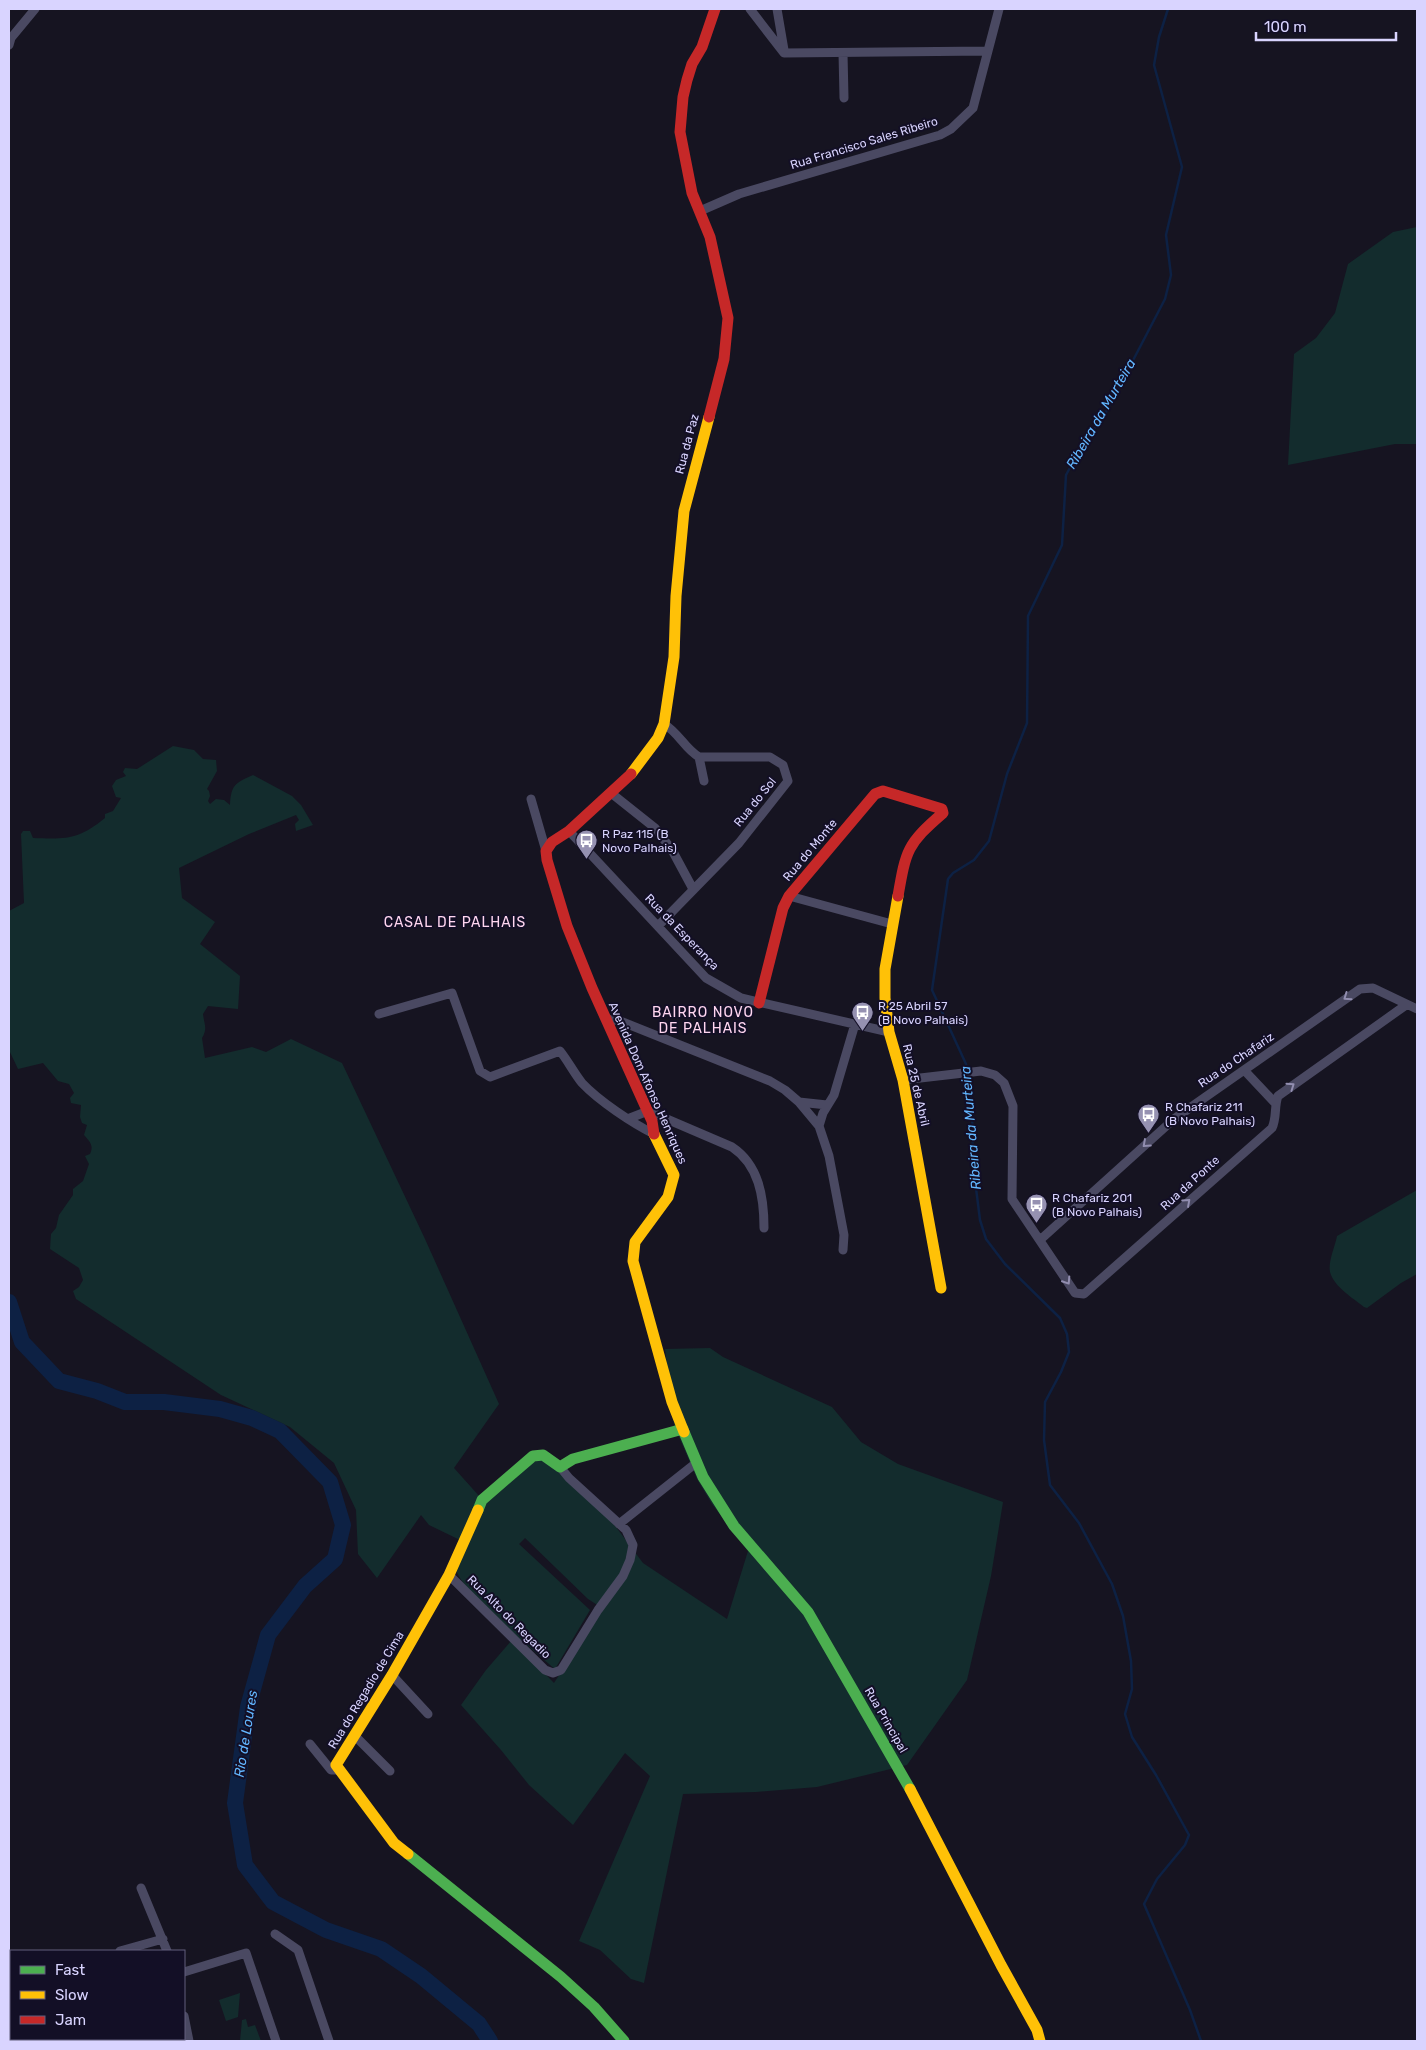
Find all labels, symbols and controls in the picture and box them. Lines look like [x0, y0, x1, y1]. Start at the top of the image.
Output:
scale bar [1256, 10, 1396, 42]
text: 100 m [1264, 18, 1306, 36]
street label: Rua Francisco Sales Ribeiro [789, 114, 940, 172]
water label: Ribeira da Murteira [1063, 356, 1139, 472]
street label: Rua da Paz [672, 412, 702, 476]
street label: Rua do Sol [731, 775, 779, 829]
street label: Rua do Monte [780, 816, 840, 884]
place label: R Paz 115 (B Novo Palhais) [602, 827, 677, 855]
bus stop icon: R Paz 115 (B Novo Palhais) [574, 829, 598, 860]
street label: Rua da Esperança [642, 891, 722, 973]
district label: CASAL DE PALHAIS [384, 914, 526, 931]
one-way arrow [1344, 991, 1353, 1000]
place label: R 25 Abril 57 (B Novo Palhais) [878, 999, 968, 1027]
street label: Avenida Dom Afonso Henriques [606, 1000, 690, 1166]
bus stop icon: R 25 Abril 57 (B Novo Palhais) [850, 1001, 874, 1032]
district label: BAIRRO NOVO DE PALHAIS [652, 1004, 754, 1037]
street label: Rua do Chafariz [1196, 1030, 1276, 1090]
street label: Rua 25 de Abril [900, 1043, 932, 1127]
water label: Ribeira da Murteira [957, 1065, 985, 1191]
one-way arrow [1285, 1083, 1295, 1092]
place label: R Chafariz 211 (B Novo Palhais) [1165, 1100, 1255, 1128]
bus stop icon: R Chafariz 211 (B Novo Palhais) [1137, 1102, 1161, 1133]
one-way arrow [1142, 1139, 1151, 1148]
street label: Rua da Ponte [1158, 1153, 1223, 1213]
place label: R Chafariz 201 (B Novo Palhais) [1052, 1191, 1142, 1219]
bus stop icon: R Chafariz 201 (B Novo Palhais) [1024, 1193, 1048, 1224]
one-way arrow [1182, 1199, 1191, 1208]
one-way arrow [1060, 1275, 1070, 1284]
street label: Rua Alto do Regadio [464, 1572, 554, 1662]
street label: Rua do Regadio de Cima [325, 1629, 407, 1751]
street label: Rua Principal [862, 1685, 910, 1755]
water label: Rio de Loures [231, 1689, 261, 1779]
legend [10, 1950, 185, 2040]
text: Fast [55, 1961, 85, 1979]
text: Slow [55, 1986, 88, 2004]
text: Jam [55, 2011, 86, 2029]

